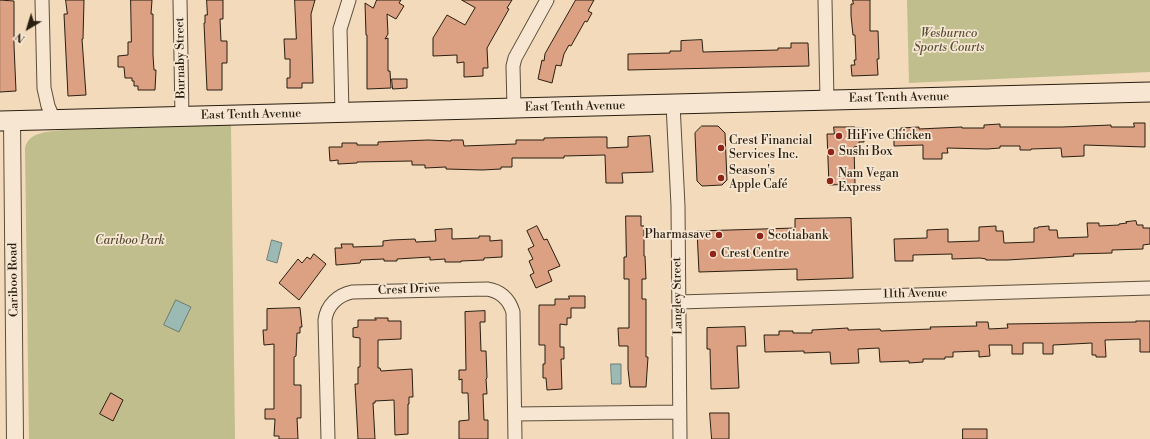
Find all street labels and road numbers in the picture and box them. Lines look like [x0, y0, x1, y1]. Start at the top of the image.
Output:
street label: Burnaby Street [173, 17, 189, 99]
street label: East Tenth Avenue [849, 90, 949, 106]
street label: East Tenth Avenue [525, 99, 625, 115]
street label: East Tenth Avenue [201, 107, 301, 123]
street label: Cariboo Road [6, 243, 22, 317]
street label: Langley Street [670, 257, 686, 335]
street label: Crest Drive [378, 282, 440, 298]
street label: 11th Avenue [883, 286, 947, 302]

